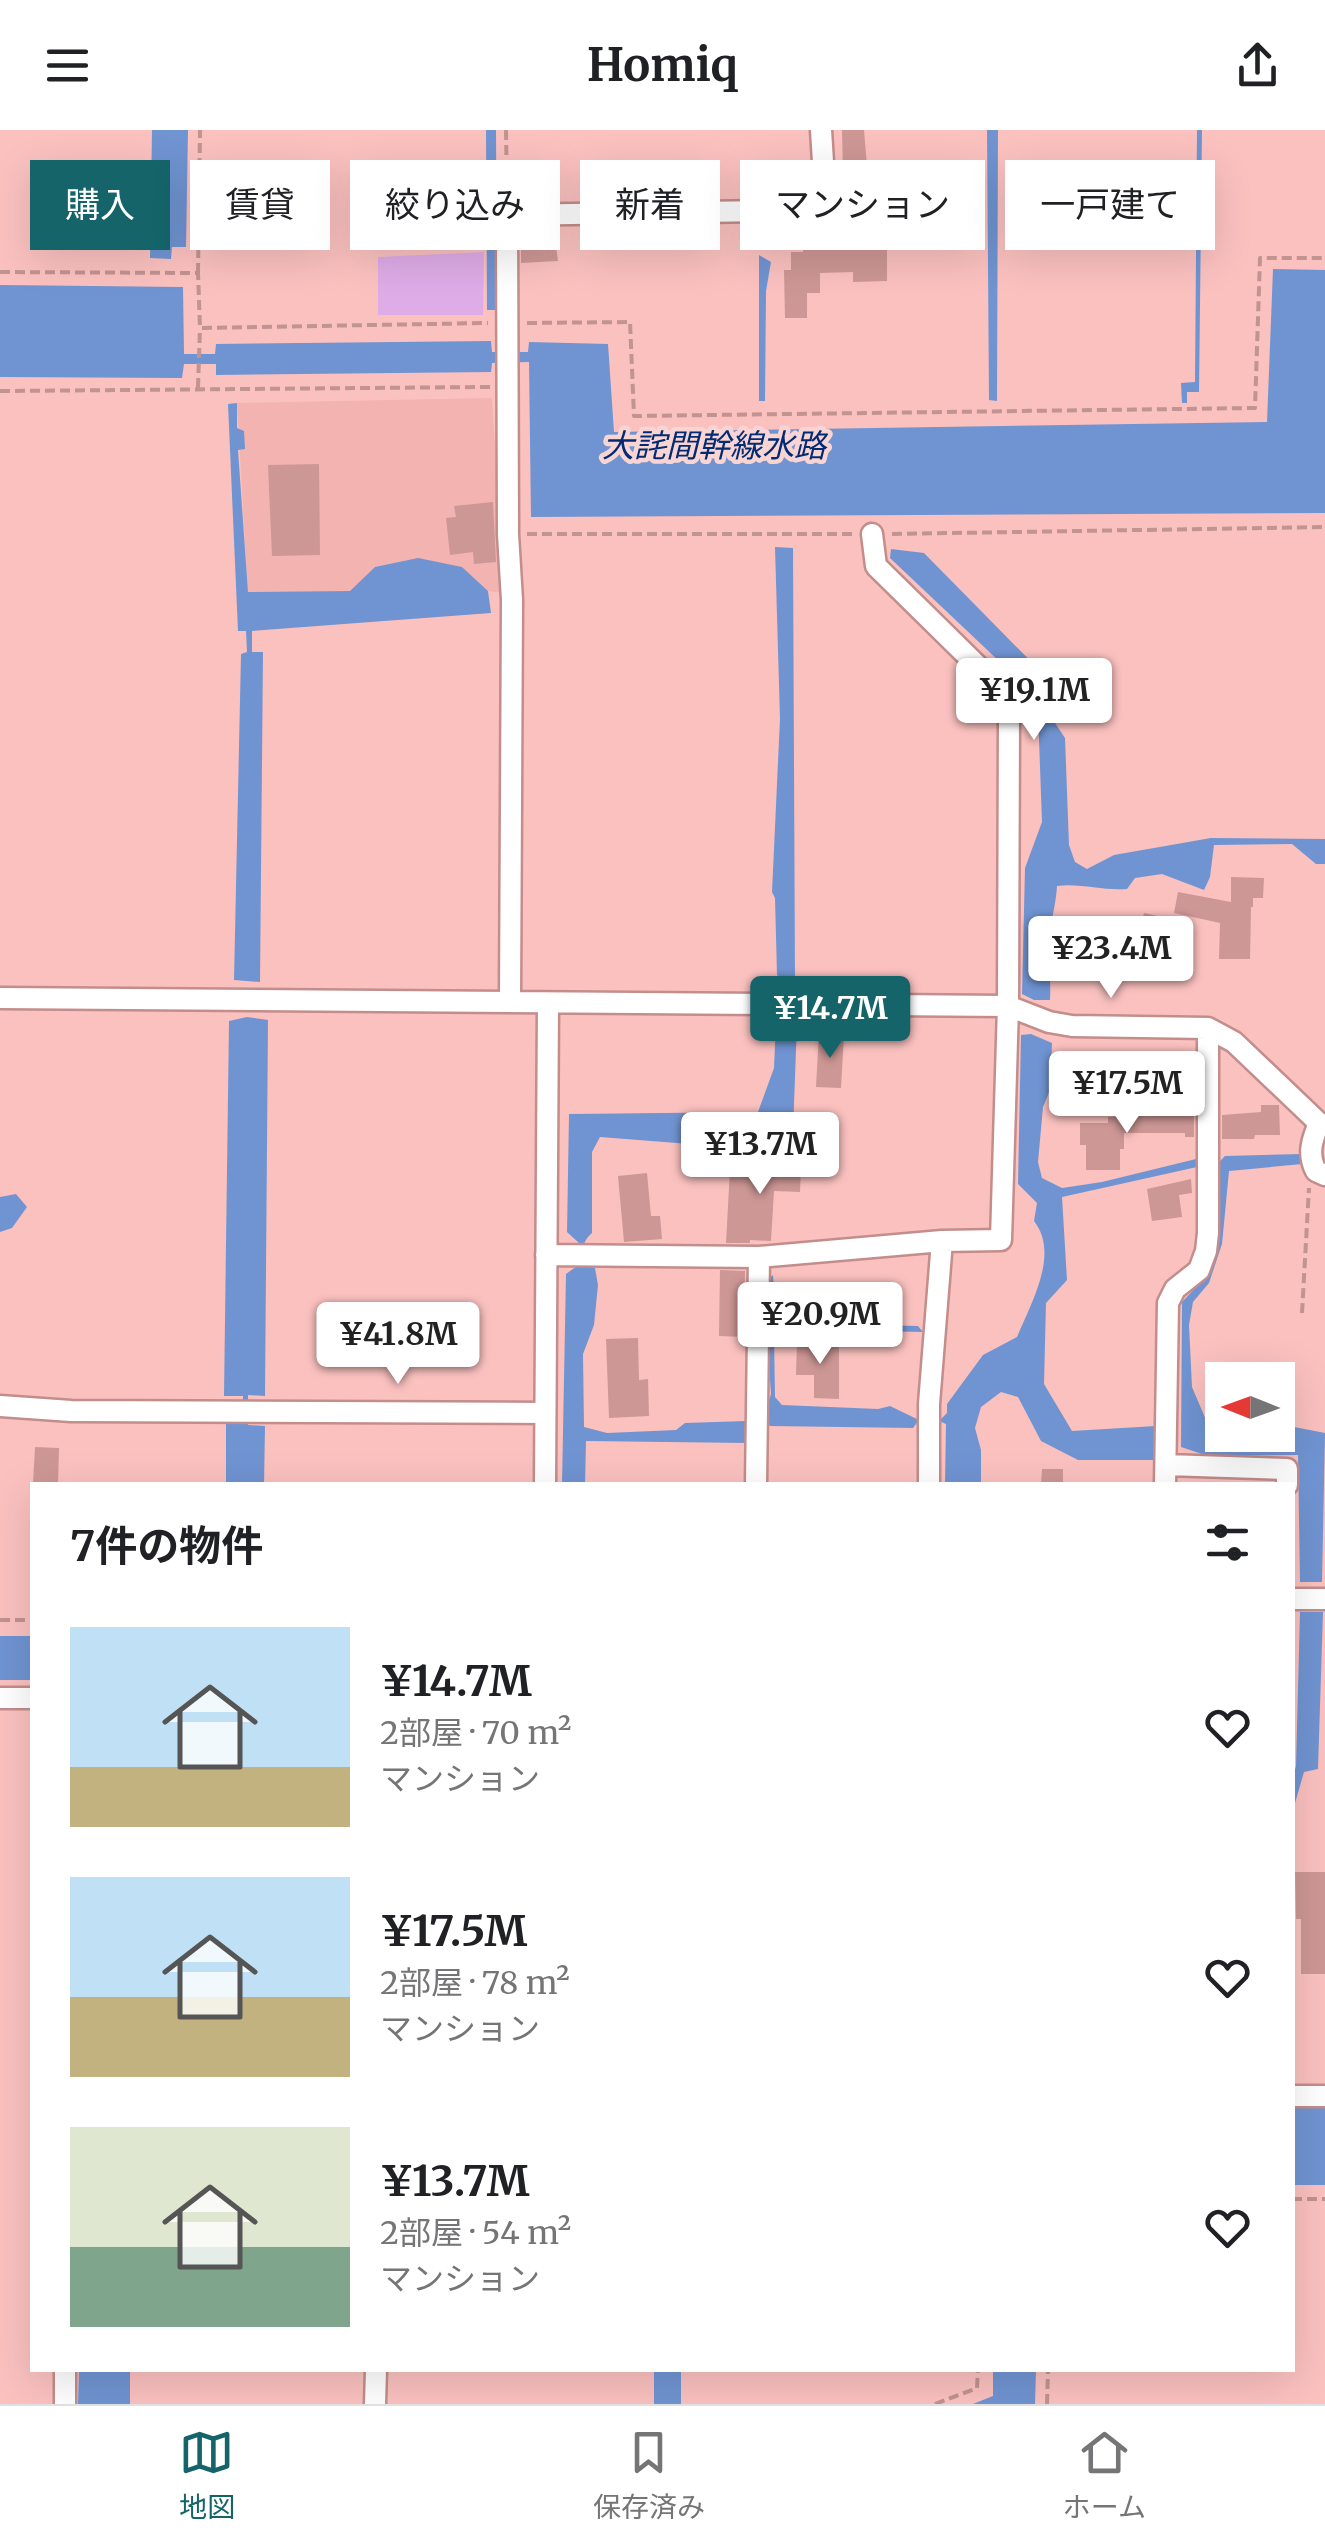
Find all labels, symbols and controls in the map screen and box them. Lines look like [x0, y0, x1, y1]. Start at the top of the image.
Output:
text: Homiq [587, 37, 738, 93]
icon: menu [40, 38, 95, 93]
icon: share [1230, 38, 1285, 93]
chip: 購入 [30, 160, 170, 250]
chip: 賃貸 [190, 160, 330, 250]
chip: 絞り込み [350, 160, 560, 250]
chip: 新着 [580, 160, 720, 250]
chip: マンション [740, 160, 985, 250]
chip: 一戸建て [1005, 160, 1215, 250]
water label: 大詫間幹線水路 [602, 426, 829, 466]
pin: ¥19.1M [953, 658, 1115, 743]
text: ¥19.1M [978, 670, 1090, 710]
pin: ¥23.4M [1030, 916, 1192, 1001]
text: ¥23.4M [1050, 928, 1172, 968]
pin: ¥14.7M [749, 976, 911, 1061]
text: ¥14.7M [772, 988, 888, 1028]
pin: ¥17.5M [1046, 1051, 1208, 1136]
text: ¥17.5M [1071, 1063, 1183, 1103]
pin: ¥13.7M [679, 1112, 841, 1197]
text: ¥13.7M [703, 1124, 817, 1164]
pin: ¥20.9M [739, 1282, 901, 1367]
text: ¥20.9M [760, 1294, 880, 1334]
pin: ¥41.8M [317, 1302, 479, 1387]
text: ¥41.8M [338, 1314, 458, 1354]
north arrow [1205, 1362, 1295, 1452]
map controls [1205, 1362, 1295, 1452]
icon: filters [1200, 1515, 1255, 1570]
text: 7件の物件 [70, 1520, 263, 1572]
text: ¥14.7M [380, 1655, 532, 1707]
icon: home [150, 1667, 270, 1787]
icon: heart [1200, 1700, 1255, 1755]
text: 2部屋 · 70 m² [380, 1713, 571, 1753]
text: マンション [380, 1759, 540, 1799]
text: ¥17.5M [380, 1905, 527, 1957]
icon: home [150, 1917, 270, 2037]
icon: heart [1200, 1950, 1255, 2005]
text: 2部屋 · 78 m² [380, 1963, 570, 2003]
text: マンション [380, 2009, 540, 2049]
text: ¥13.7M [380, 2155, 530, 2207]
icon: home [150, 2167, 270, 2287]
icon: heart [1200, 2200, 1255, 2255]
text: 2部屋 · 54 m² [380, 2213, 571, 2253]
text: マンション [380, 2259, 540, 2299]
tab: 地図 [179, 2425, 235, 2525]
tab: 保存済み [593, 2425, 705, 2525]
tab: ホーム [1063, 2425, 1146, 2525]

